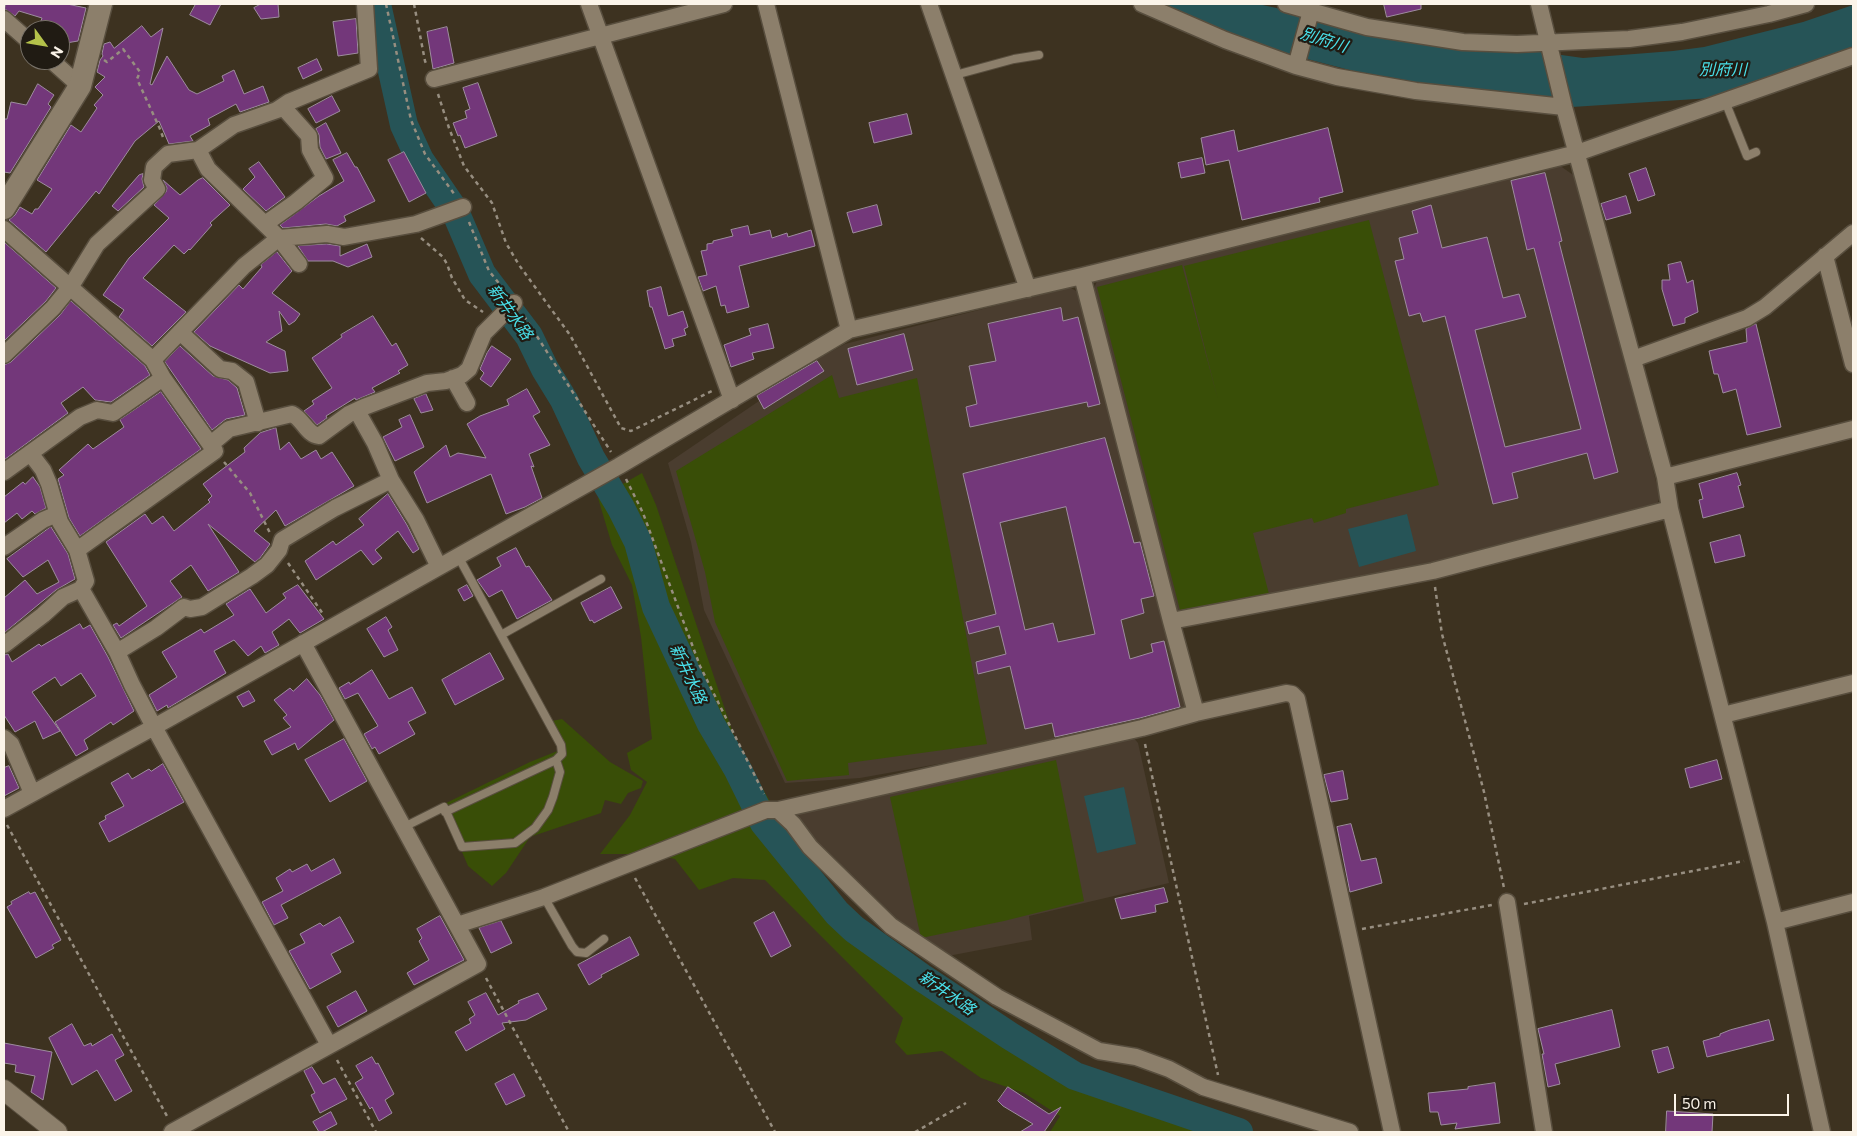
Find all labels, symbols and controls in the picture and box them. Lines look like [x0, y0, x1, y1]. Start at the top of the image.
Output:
north arrow [20, 20, 70, 70]
water label: 別府川 [1298, 23, 1350, 57]
text: N [47, 44, 67, 62]
water label: 別府川 [1699, 60, 1747, 80]
water label: 新井水路 [483, 280, 537, 344]
water label: 新井水路 [666, 641, 710, 707]
water label: 新井水路 [915, 967, 979, 1019]
scale bar [1677, 1084, 1792, 1116]
text: 50 m [1682, 1094, 1716, 1112]

